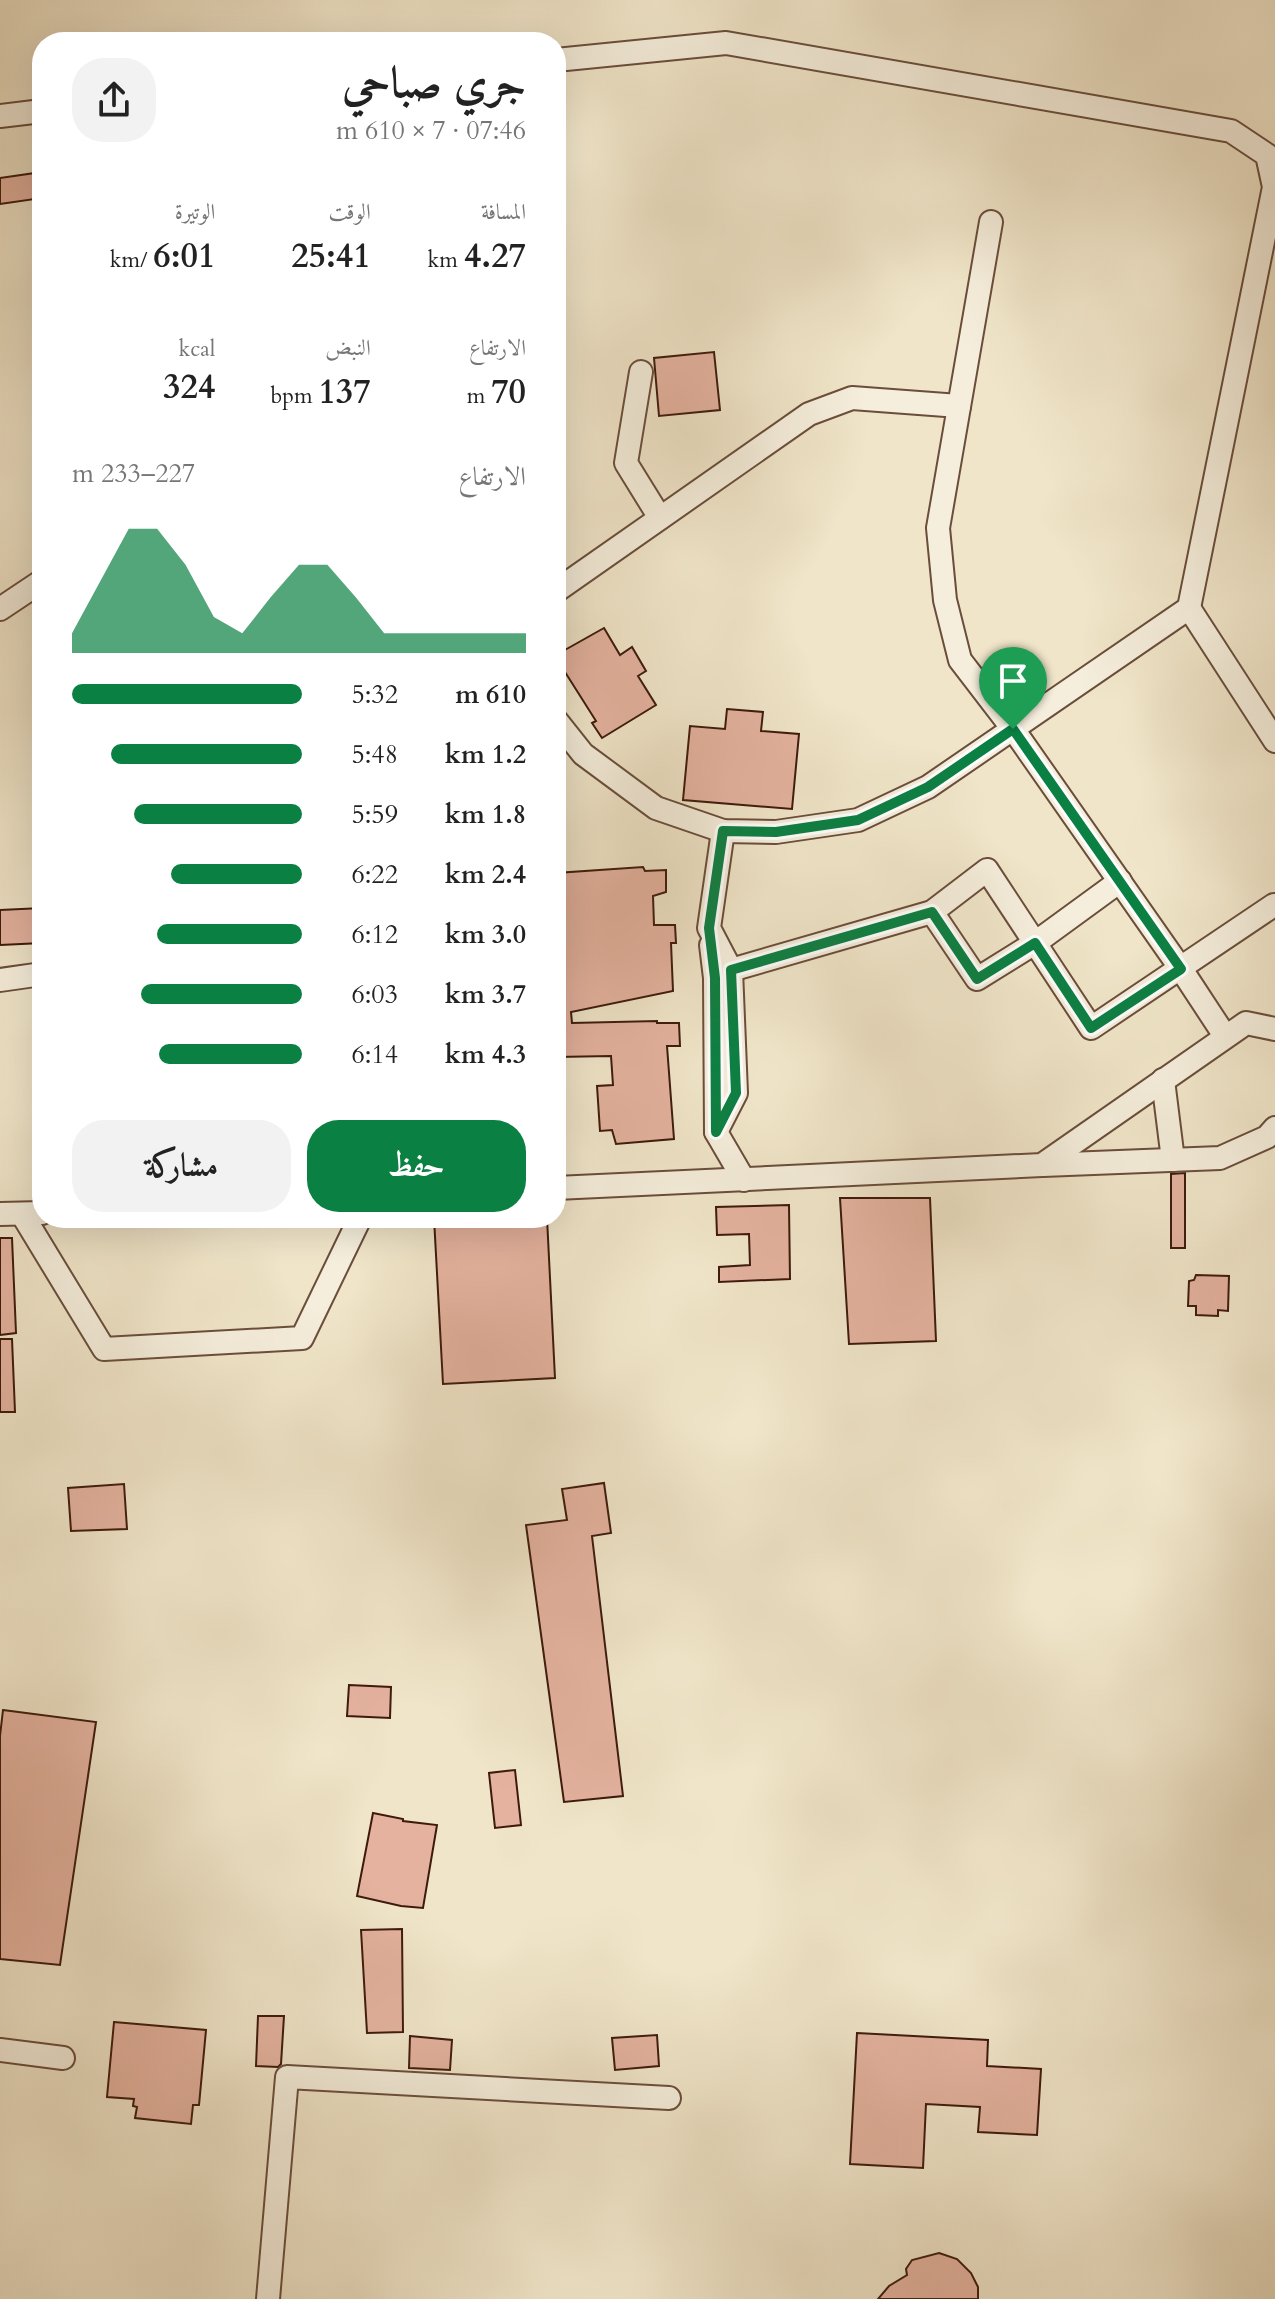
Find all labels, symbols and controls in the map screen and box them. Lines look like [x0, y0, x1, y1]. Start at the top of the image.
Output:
text: جري صباحي [342, 53, 526, 113]
button: share [72, 58, 156, 142]
text: 07:46 · 7 × 610 m [336, 113, 526, 148]
text: الوتيرة [175, 197, 215, 227]
text: الوقت [329, 197, 371, 227]
text: المسافة [481, 197, 526, 227]
text: 6:01 [153, 233, 215, 279]
text: 25:41 [291, 233, 371, 279]
text: 4.27 [464, 233, 526, 279]
text: /km [110, 245, 153, 275]
text: km [428, 245, 464, 275]
text: النبض [325, 333, 371, 363]
text: الارتفاع [469, 333, 526, 363]
text: kcal [178, 334, 215, 364]
text: 324 [163, 364, 215, 410]
text: 137 [318, 369, 371, 415]
text: 70 [491, 369, 526, 415]
text: bpm [270, 381, 318, 411]
text: m [467, 381, 491, 411]
text: 227–233 m [72, 456, 195, 491]
text: الارتفاع [459, 459, 526, 494]
pin [979, 647, 1047, 729]
icon: arrive [991, 659, 1035, 703]
text: 5:32 [351, 677, 398, 712]
text: 610 m [455, 677, 526, 712]
text: 5:48 [351, 737, 398, 772]
text: 1.2 km [445, 737, 526, 772]
text: 5:59 [351, 797, 398, 832]
text: 1.8 km [445, 797, 526, 832]
text: 6:22 [351, 857, 398, 892]
text: 2.4 km [445, 857, 526, 892]
text: 6:12 [351, 917, 398, 952]
text: 3.0 km [445, 917, 526, 952]
text: 6:03 [351, 977, 398, 1012]
text: 3.7 km [445, 977, 526, 1012]
text: 6:14 [351, 1037, 398, 1072]
text: 4.3 km [445, 1037, 526, 1072]
button: مشاركة [72, 1120, 291, 1212]
button: حفظ [307, 1120, 526, 1212]

